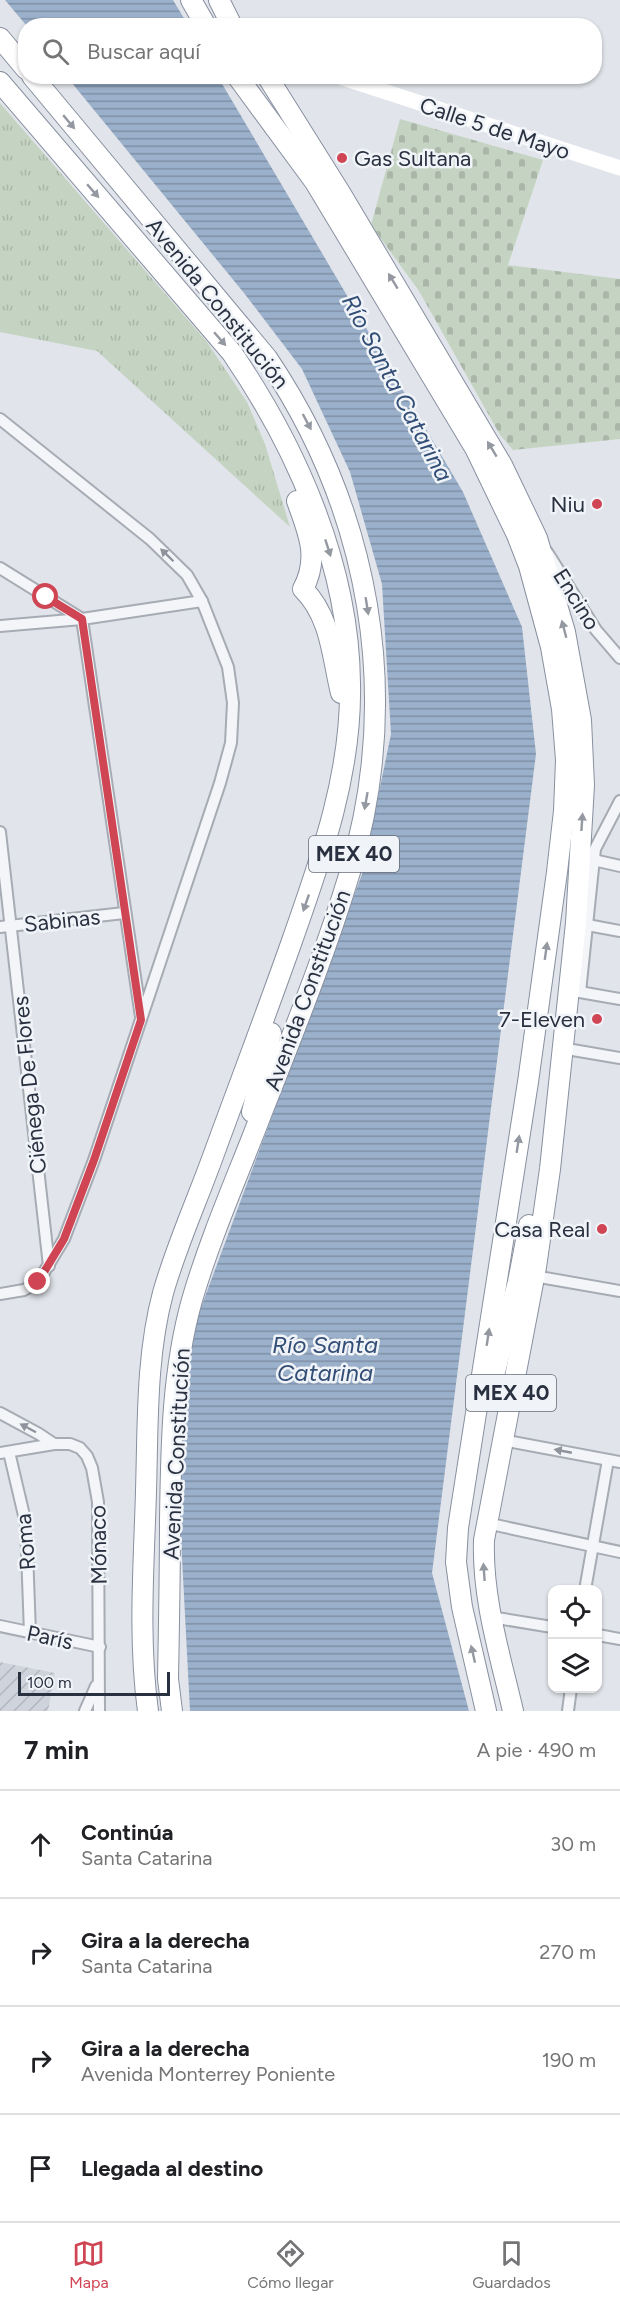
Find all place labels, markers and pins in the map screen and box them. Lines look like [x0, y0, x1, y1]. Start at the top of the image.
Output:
place label: Gas Sultana [354, 145, 471, 172]
marker: Gas Sultana [335, 151, 349, 165]
place label: Niu [551, 491, 585, 518]
marker: Niu [590, 497, 604, 511]
place label: 7-Eleven [499, 1006, 585, 1033]
marker: 7-Eleven [590, 1012, 604, 1026]
place label: Casa Real [494, 1216, 590, 1243]
marker: Casa Real [595, 1222, 609, 1236]

